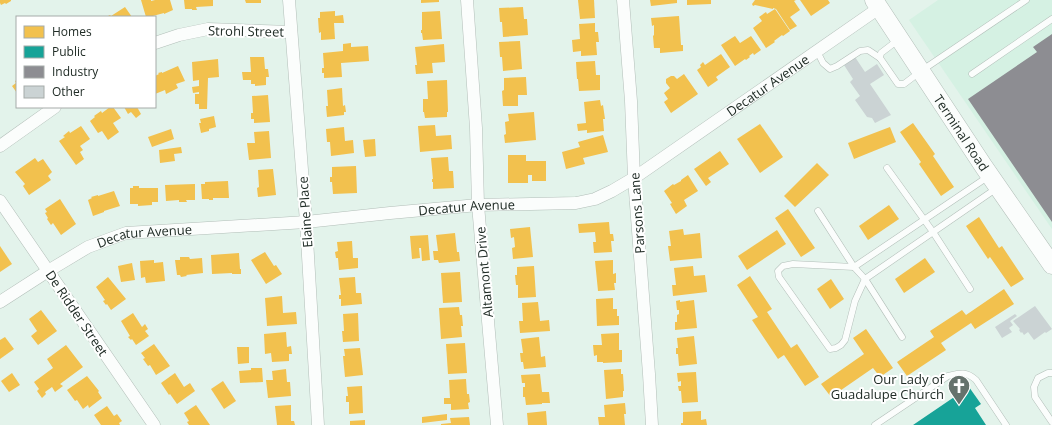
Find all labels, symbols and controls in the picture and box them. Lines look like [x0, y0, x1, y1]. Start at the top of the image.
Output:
legend [16, 16, 156, 108]
street label: Strohl Street [208, 21, 284, 41]
text: Homes [52, 23, 92, 40]
text: Public [52, 43, 86, 60]
street label: Decatur Avenue [723, 50, 813, 120]
text: Industry [52, 63, 99, 80]
text: Other [52, 83, 85, 100]
street label: Terminal Road [930, 91, 993, 175]
street label: Parsons Lane [625, 172, 649, 254]
street label: Elaine Place [294, 176, 316, 248]
street label: Decatur Avenue [418, 195, 515, 219]
street label: Decatur Avenue [94, 220, 193, 252]
street label: Altamont Drive [471, 226, 497, 318]
street label: De Ridder Street [42, 267, 113, 360]
place label: Our Lady of Guadalupe Church [831, 370, 945, 403]
church icon: Our Lady of Guadalupe Church [946, 373, 972, 406]

